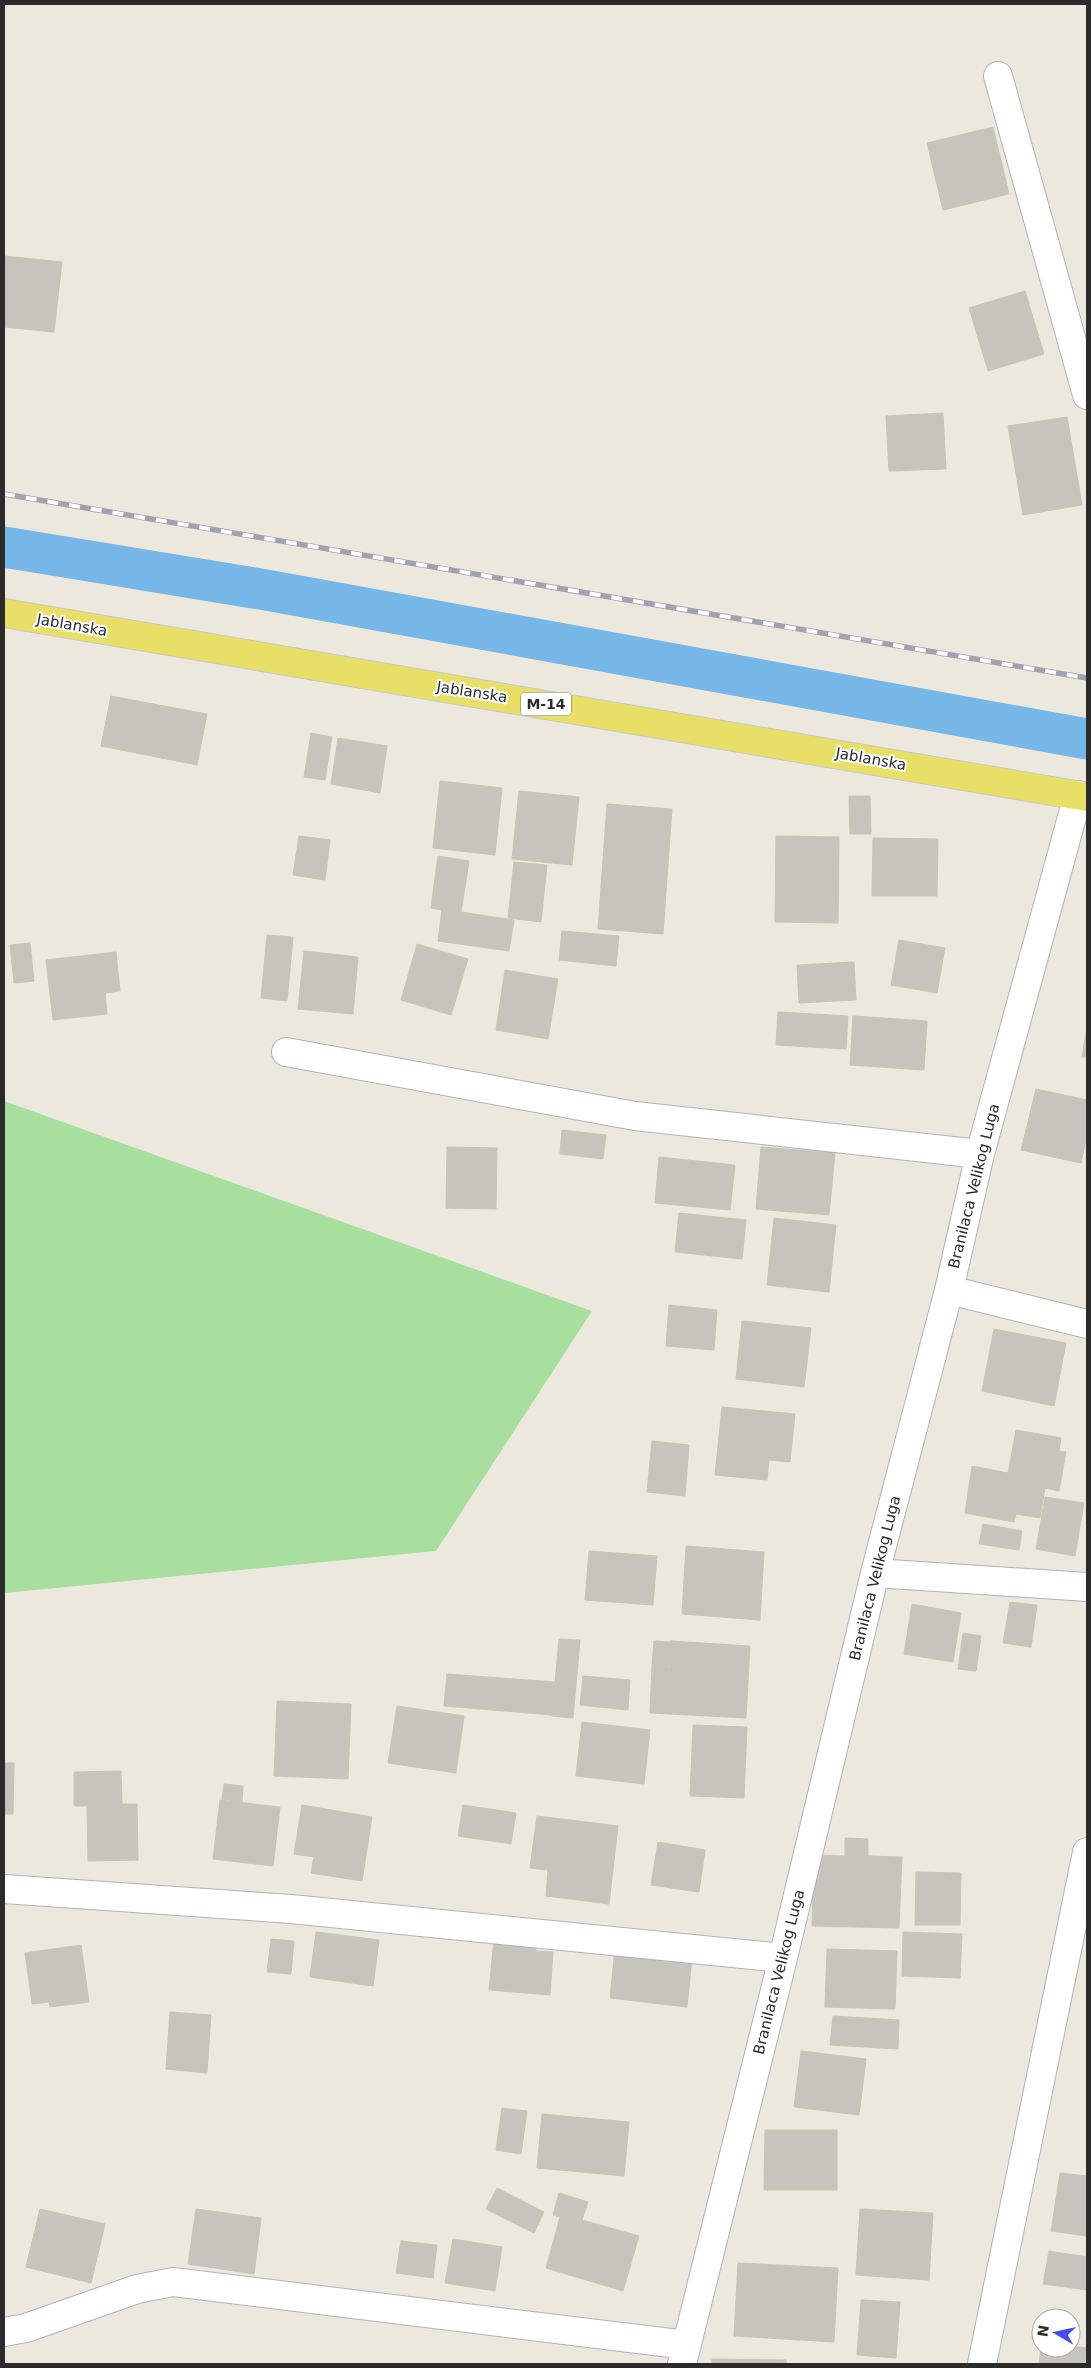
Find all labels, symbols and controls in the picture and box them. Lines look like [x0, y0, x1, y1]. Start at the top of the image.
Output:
street label: Jablanska [34, 610, 109, 640]
street label: Jablanska [434, 677, 509, 706]
road number: M-14 [521, 692, 571, 716]
street label: Jablanska [833, 744, 908, 774]
street label: Branilaca Velikog Luga [945, 1102, 1003, 1270]
street label: Branilaca Velikog Luga [846, 1494, 904, 1662]
street label: Branilaca Velikog Luga [750, 1888, 808, 2056]
north arrow [1031, 2308, 1081, 2358]
text: N [1034, 2324, 1052, 2338]

